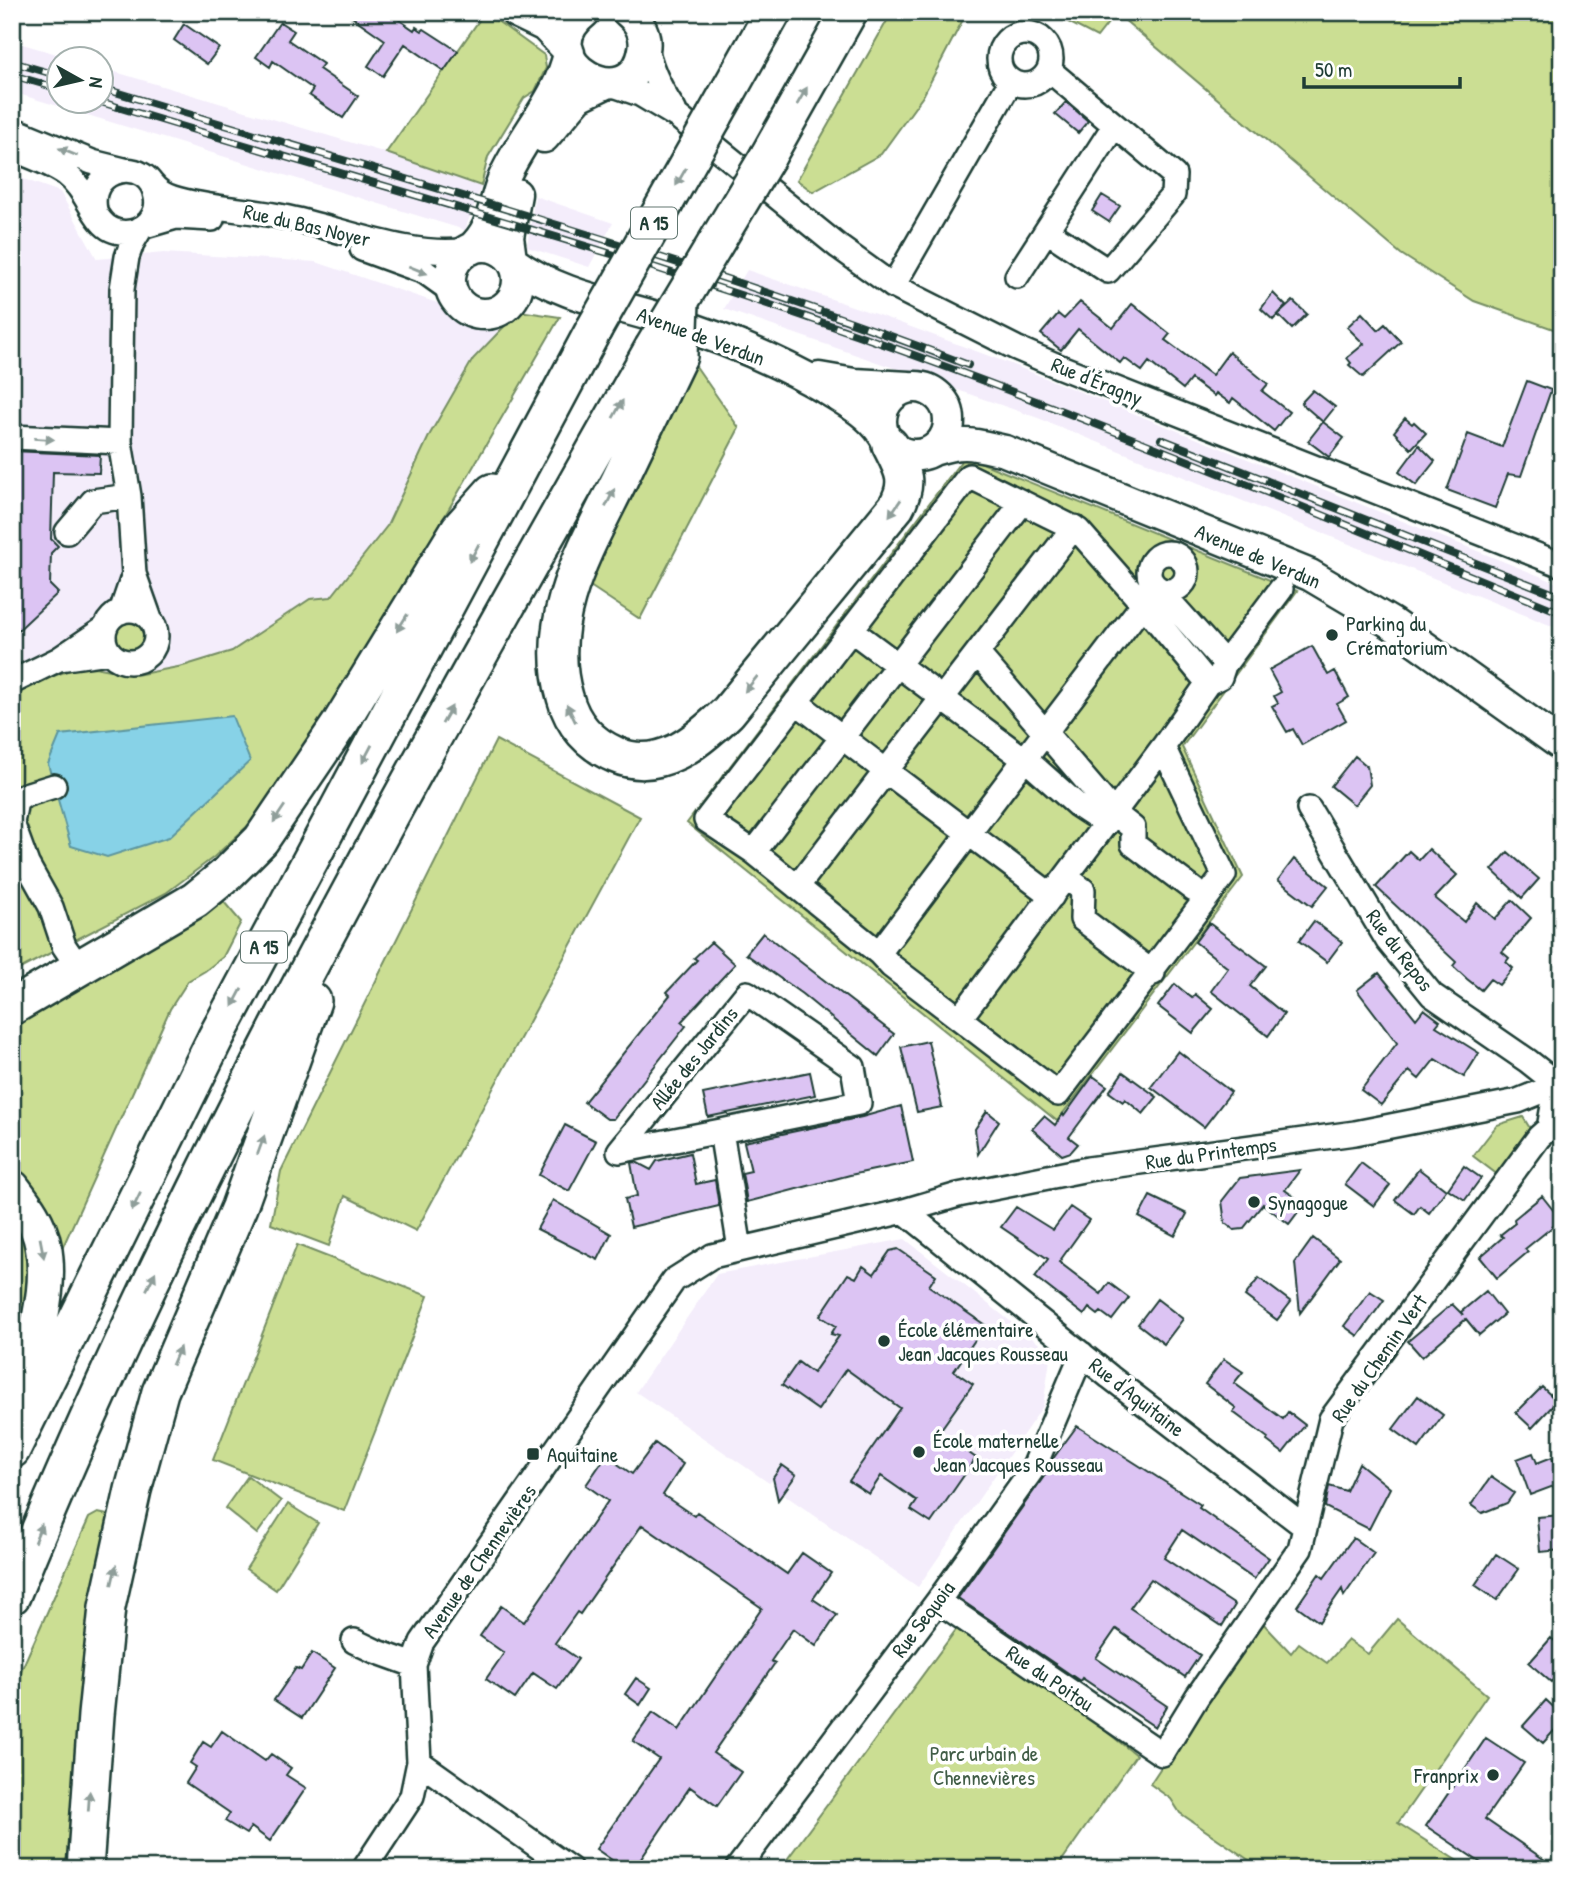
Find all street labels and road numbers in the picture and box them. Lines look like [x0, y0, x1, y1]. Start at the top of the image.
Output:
street label: Rue du Bas Noyer [241, 196, 373, 254]
road number: A 15 [631, 208, 677, 238]
street label: Avenue de Verdun [633, 299, 769, 373]
street label: Rue d'Éragny [1047, 350, 1147, 412]
street label: Avenue de Verdun [1191, 517, 1325, 595]
street label: Rue du Repos [1360, 903, 1440, 997]
road number: A 15 [241, 931, 287, 962]
street label: Allée des Jardins [643, 1000, 745, 1116]
street label: Rue du Printemps [1144, 1129, 1278, 1177]
street label: Rue du Chemin Vert [1324, 1288, 1434, 1428]
street label: Rue d'Aquitaine [1083, 1351, 1191, 1443]
street label: Avenue de Chennevières [415, 1478, 543, 1644]
street label: Rue Sequoia [885, 1575, 961, 1663]
street label: Rue du Poitou [1000, 1638, 1100, 1718]

